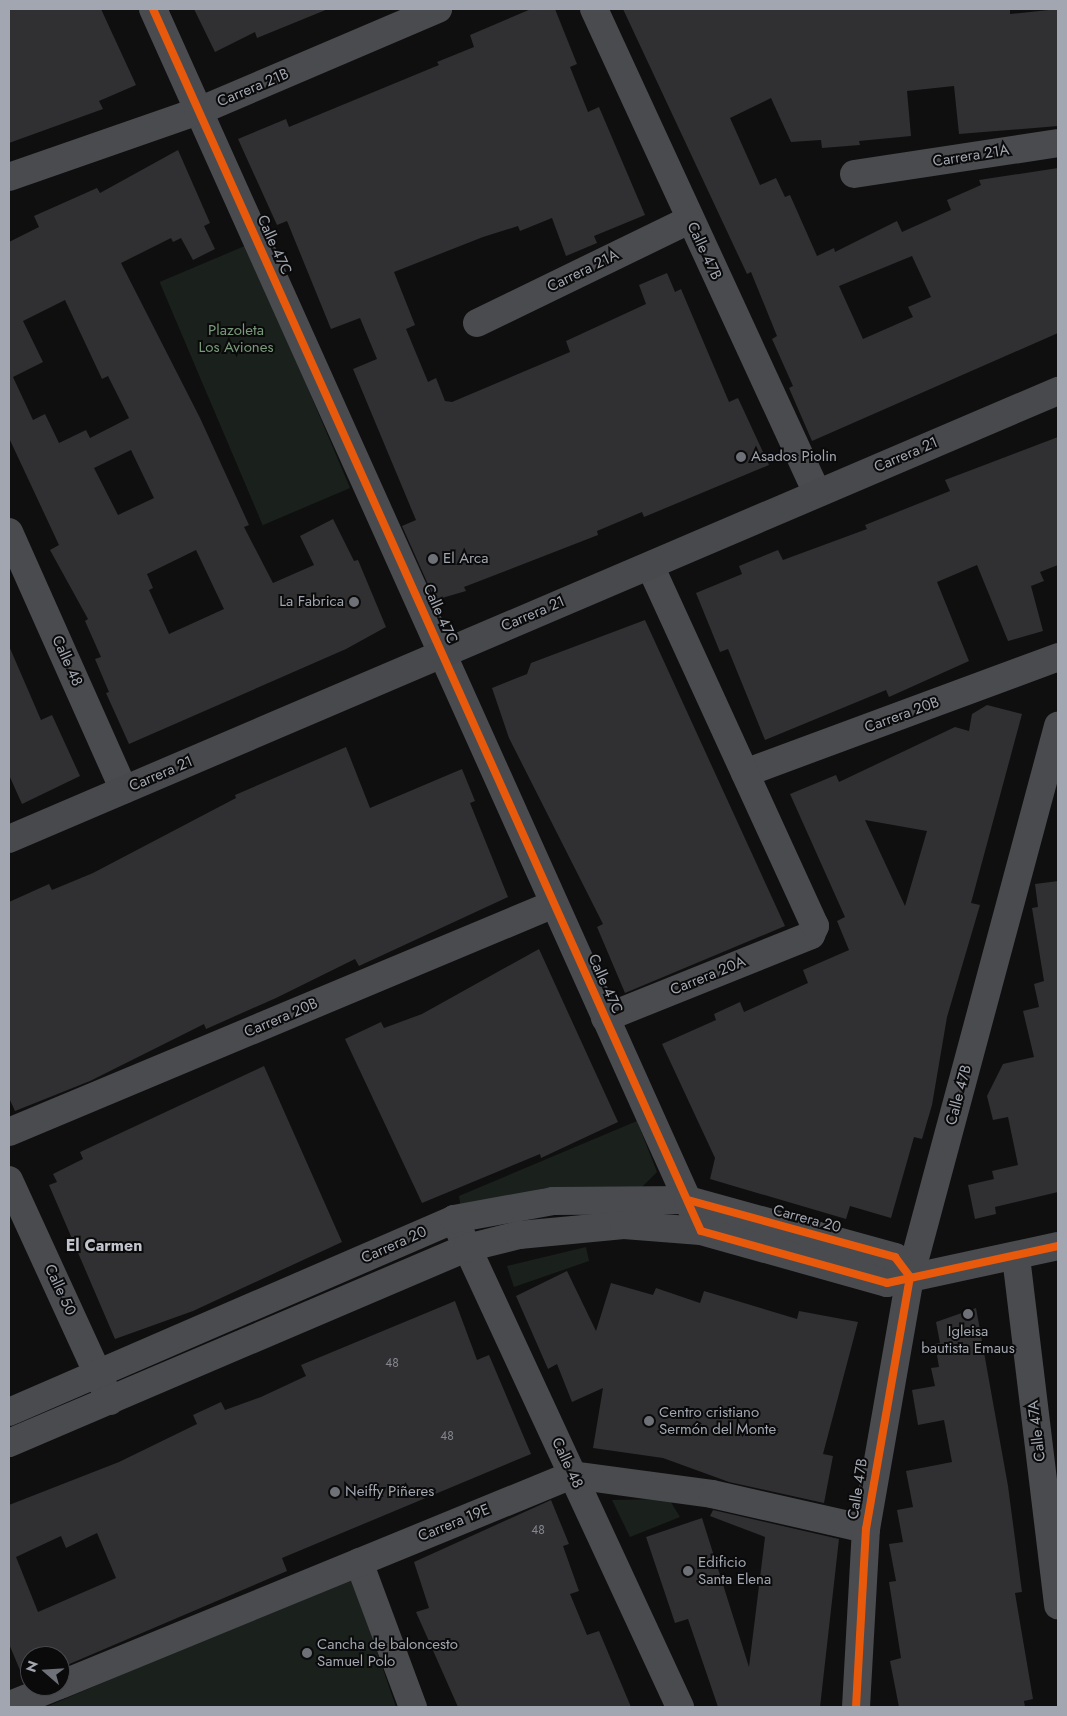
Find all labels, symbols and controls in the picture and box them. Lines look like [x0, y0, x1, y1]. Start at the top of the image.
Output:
street label: Carrera 21B [215, 65, 291, 111]
street label: Carrera 21A [931, 141, 1011, 171]
street label: Calle 47C [253, 212, 295, 278]
street label: Calle 47B [683, 219, 725, 283]
street label: Carrera 21A [544, 246, 622, 296]
park label: Plazoleta Los Aviones [199, 321, 273, 356]
street label: Carrera 21 [871, 434, 941, 476]
place label: Asados Piolin [751, 448, 837, 466]
marker: Asados Piolin [735, 451, 747, 463]
place label: El Arca [443, 550, 488, 568]
marker: El Arca [427, 553, 439, 565]
street label: Calle 47C [419, 581, 461, 647]
place label: La Fabrica [279, 593, 344, 611]
street label: Carrera 21 [498, 593, 568, 635]
marker: La Fabrica [348, 596, 360, 608]
street label: Calle 48 [48, 633, 86, 689]
street label: Carrera 20B [862, 693, 942, 737]
street label: Carrera 21 [126, 753, 196, 795]
street label: Calle 47C [584, 951, 626, 1017]
street label: Carrera 20A [668, 953, 748, 999]
street label: Carrera 20B [242, 994, 320, 1042]
street label: Calle 47B [942, 1063, 976, 1127]
street label: Carrera 20 [771, 1201, 843, 1237]
street label: Carrera 20 [359, 1223, 429, 1267]
district label: El Carmen [66, 1236, 142, 1256]
street label: Calle 50 [40, 1262, 80, 1318]
marker: Igleisa bautista Emaus [962, 1308, 974, 1320]
place label: Igleisa bautista Emaus [921, 1322, 1015, 1357]
house number: 48 [385, 1357, 399, 1371]
street label: Calle 47A [1024, 1399, 1050, 1463]
place label: Centro cristiano Sermón del Monte [659, 1403, 776, 1438]
marker: Centro cristiano Sermón del Monte [643, 1415, 655, 1427]
house number: 48 [440, 1430, 454, 1444]
street label: Calle 48 [548, 1435, 586, 1491]
street label: Calle 47B [844, 1457, 872, 1521]
place label: Neiffy Piñeres [345, 1483, 434, 1501]
marker: Neiffy Piñeres [329, 1486, 341, 1498]
street label: Carrera 19E [415, 1500, 493, 1546]
house number: 48 [531, 1524, 545, 1538]
place label: Edificio Santa Elena [698, 1553, 771, 1588]
marker: Edificio Santa Elena [682, 1565, 694, 1577]
place label: Cancha de baloncesto Samuel Polo [317, 1635, 458, 1670]
north arrow [20, 1646, 70, 1696]
marker: Cancha de baloncesto Samuel Polo [301, 1647, 313, 1659]
text: N [20, 1658, 43, 1675]

